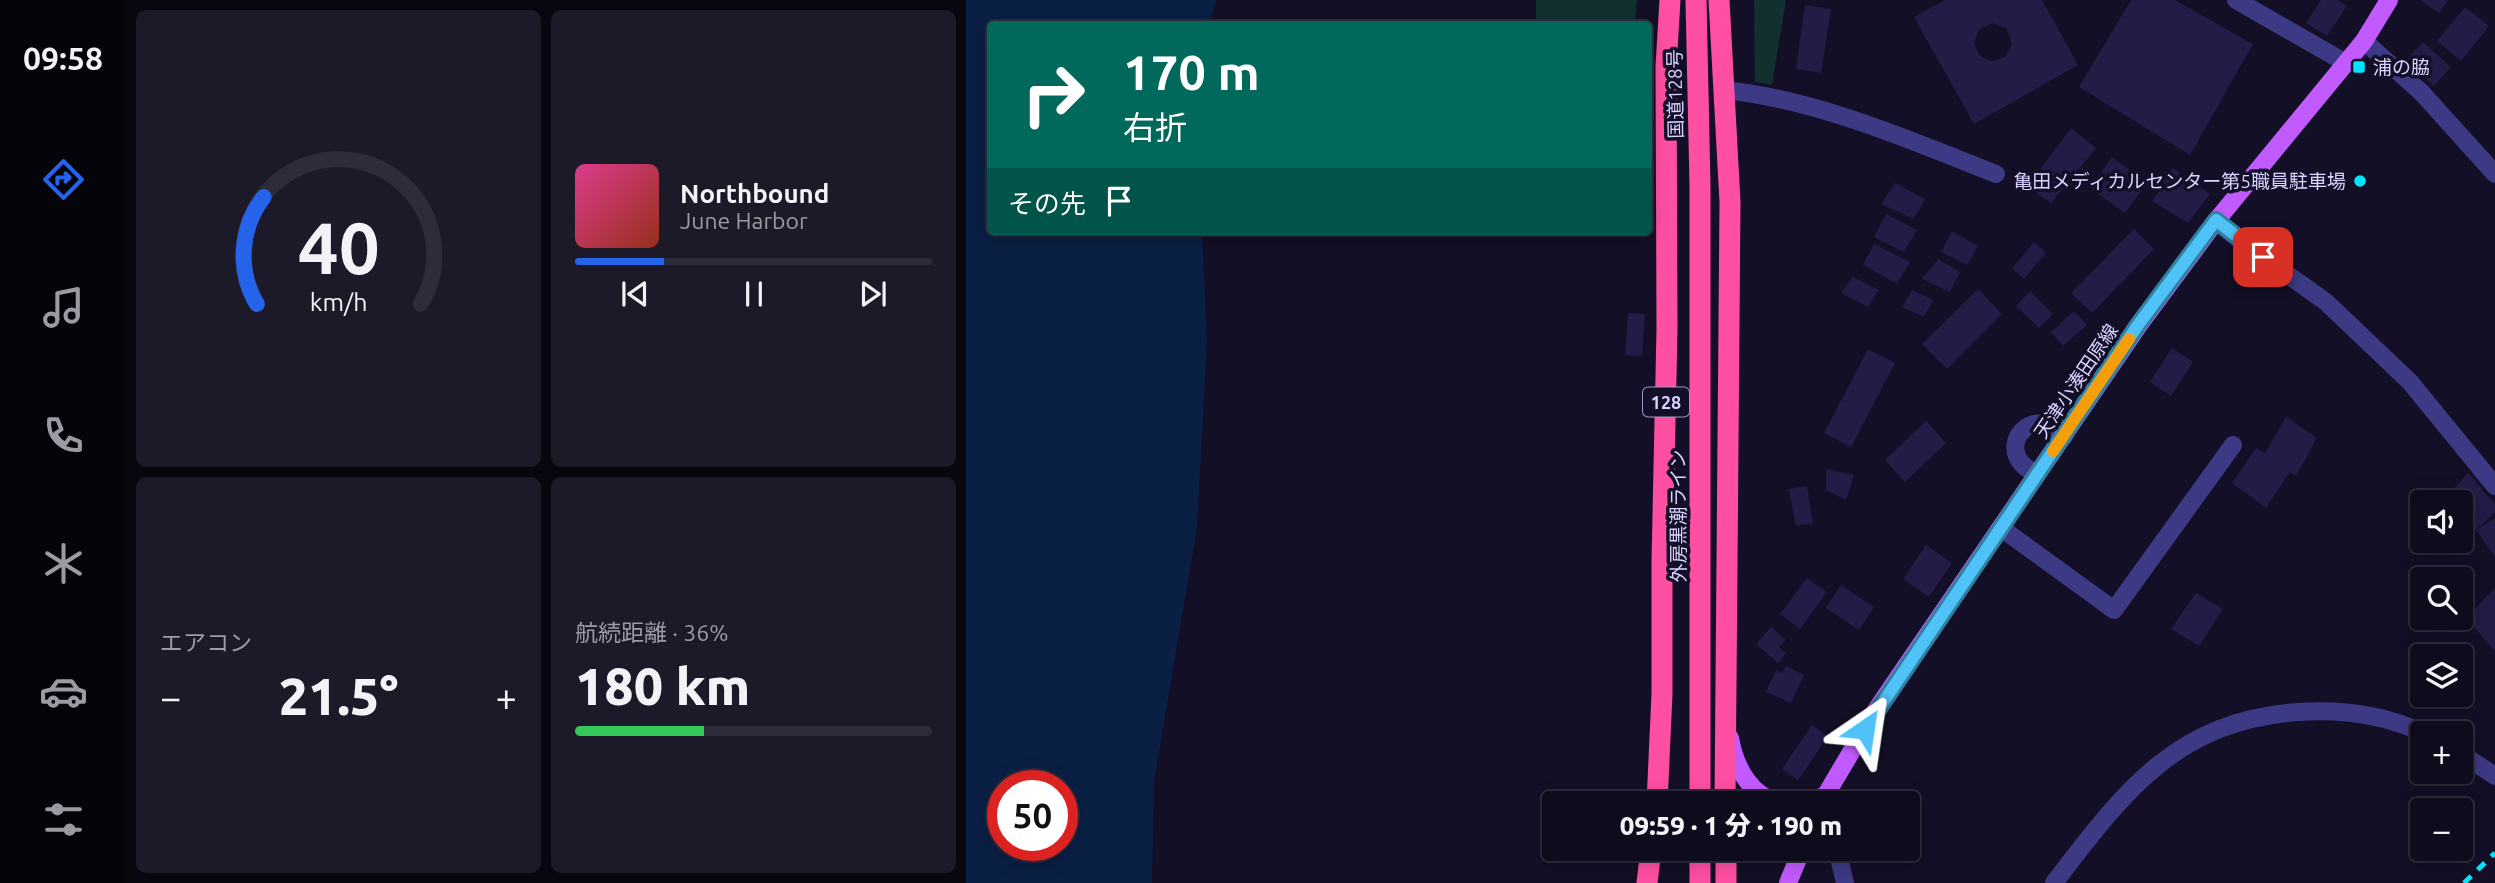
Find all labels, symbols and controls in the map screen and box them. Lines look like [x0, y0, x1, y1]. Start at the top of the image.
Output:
text: 09:58 [23, 40, 103, 76]
text: 170 m [1123, 44, 1260, 99]
icon: right [1008, 49, 1099, 140]
street label: 国道128号 [1663, 49, 1687, 139]
place label: 浦の脇 [2373, 56, 2430, 78]
marker: 浦の脇 [2351, 59, 2367, 75]
text: 右折 [1123, 109, 1187, 145]
icon: directions [39, 155, 88, 204]
place label: 亀田メディカルセンター第5職員駐車場 [2014, 170, 2346, 192]
marker: 亀田メディカルセンター第5職員駐車場 [2352, 173, 2368, 189]
text: Northbound [680, 179, 829, 208]
icon: arrive [1100, 182, 1138, 220]
text: その先 [1008, 189, 1086, 218]
text: 40 [297, 207, 380, 289]
text: June Harbor [680, 208, 808, 233]
pin [2233, 227, 2293, 287]
icon: arrive [2244, 238, 2282, 276]
icon: previous [616, 275, 654, 313]
icon: pause [735, 275, 773, 313]
icon: next [854, 275, 892, 313]
icon: music [39, 283, 88, 332]
text: km/h [310, 288, 367, 316]
street label: 天津小湊田原線 [2030, 320, 2122, 442]
road number: 128 [1643, 388, 1689, 416]
icon: phone [39, 411, 88, 460]
street label: 外房黒潮ライン [1667, 449, 1689, 583]
map controls [2410, 490, 2473, 861]
button: sound [2410, 490, 2473, 553]
icon: climate [39, 539, 88, 588]
button: search [2410, 567, 2473, 630]
text: 航続距離 · 36% [575, 620, 728, 645]
text: エアコン [160, 630, 252, 655]
button: layers [2410, 644, 2473, 707]
text: 180 km [575, 657, 750, 715]
icon: car [39, 667, 88, 716]
text: 21.5° [279, 667, 398, 725]
text: − [160, 676, 181, 718]
text: + [496, 676, 517, 718]
position arrow [1828, 692, 1902, 766]
button: + [2410, 721, 2473, 784]
speed limit sign: 50 [987, 770, 1078, 861]
icon: filters [39, 795, 88, 844]
button: − [2410, 798, 2473, 861]
text: 09:59 · 1 分 · 190 m [1620, 811, 1842, 840]

